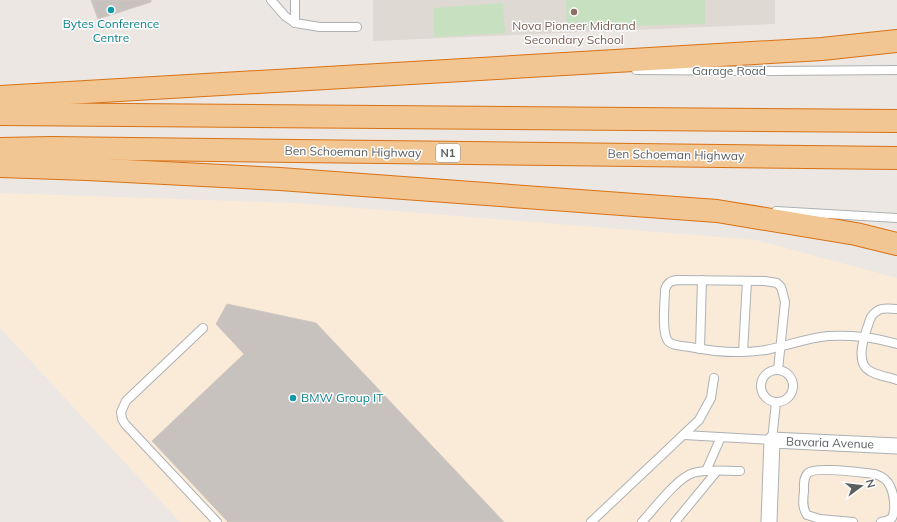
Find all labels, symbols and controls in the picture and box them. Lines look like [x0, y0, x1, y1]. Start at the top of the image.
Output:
marker: Bytes Conference Centre [106, 5, 116, 15]
marker: Nova Pioneer Midrand Secondary School [569, 7, 579, 17]
place label: Bytes Conference Centre [63, 16, 159, 45]
place label: Nova Pioneer Midrand Secondary School [512, 18, 636, 47]
street label: Garage Road [692, 63, 766, 78]
street label: Ben Schoeman Highway [285, 143, 422, 160]
road number: N1 [436, 144, 460, 162]
street label: Ben Schoeman Highway [608, 146, 745, 163]
place label: BMW Group IT [301, 390, 384, 405]
marker: BMW Group IT [288, 393, 298, 403]
street label: Bavaria Avenue [786, 433, 874, 452]
north arrow [841, 466, 881, 506]
text: N [863, 478, 878, 489]

